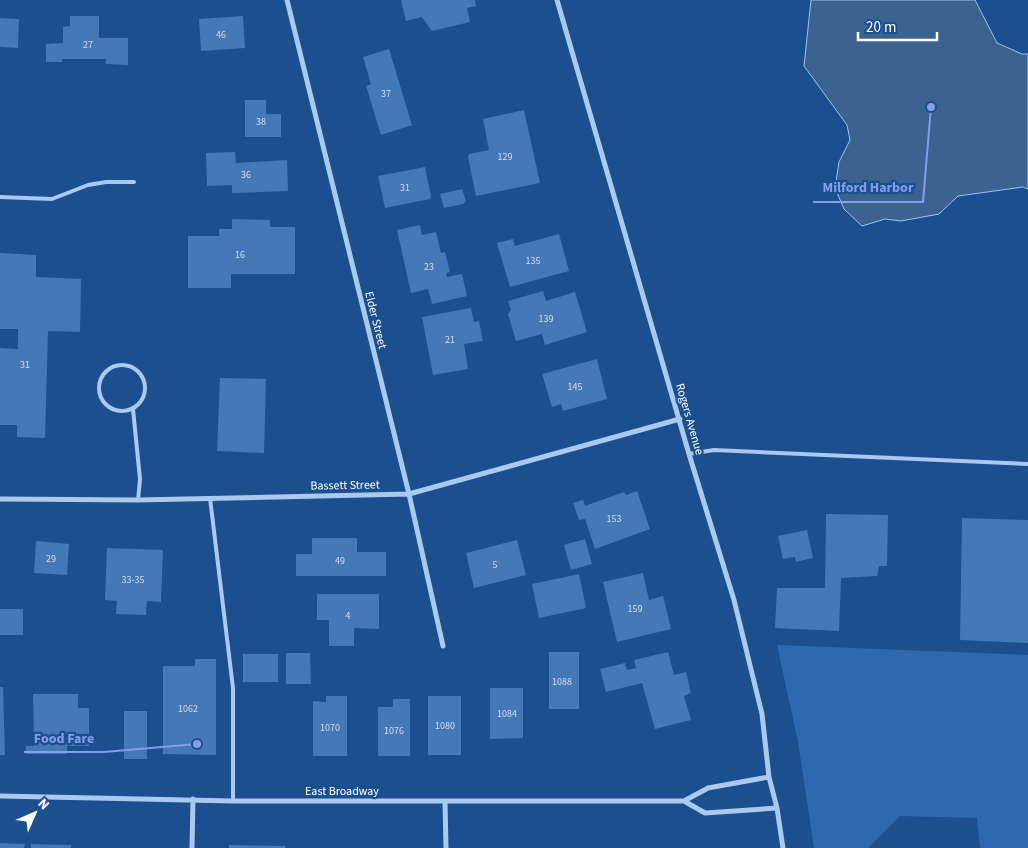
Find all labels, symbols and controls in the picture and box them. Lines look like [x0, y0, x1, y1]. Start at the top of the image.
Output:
scale bar [858, 10, 937, 42]
text: 20 m [866, 17, 896, 38]
house number: 46 [216, 28, 226, 42]
house number: 27 [83, 38, 93, 52]
house number: 37 [381, 87, 391, 101]
house number: 38 [256, 115, 266, 129]
house number: 129 [498, 150, 512, 164]
house number: 36 [241, 168, 251, 182]
callout: Milford Harbor [813, 173, 923, 202]
text: Milford Harbor [823, 178, 914, 198]
house number: 31 [400, 181, 410, 195]
house number: 16 [235, 248, 245, 262]
house number: 135 [526, 254, 540, 268]
house number: 23 [424, 260, 434, 274]
street label: Elder Street [360, 290, 391, 351]
house number: 139 [539, 312, 553, 326]
house number: 21 [445, 333, 455, 347]
house number: 31 [20, 358, 30, 372]
house number: 145 [568, 380, 582, 394]
street label: Rogers Avenue [671, 381, 708, 457]
street label: Bassett Street [310, 476, 380, 495]
house number: 153 [607, 512, 621, 526]
house number: 29 [46, 552, 56, 566]
house number: 49 [335, 554, 345, 568]
house number: 5 [493, 558, 498, 572]
house number: 33-35 [122, 573, 145, 587]
house number: 159 [628, 602, 642, 616]
house number: 4 [346, 609, 351, 623]
house number: 1088 [552, 675, 572, 689]
house number: 1062 [178, 702, 198, 716]
house number: 1084 [497, 707, 517, 721]
house number: 1080 [435, 719, 455, 733]
house number: 1070 [320, 721, 340, 735]
callout: Food Fare [24, 723, 104, 752]
house number: 1076 [384, 724, 404, 738]
text: Food Fare [34, 729, 94, 749]
street label: East Broadway [305, 783, 379, 800]
north arrow [10, 788, 60, 838]
text: N [33, 794, 54, 815]

